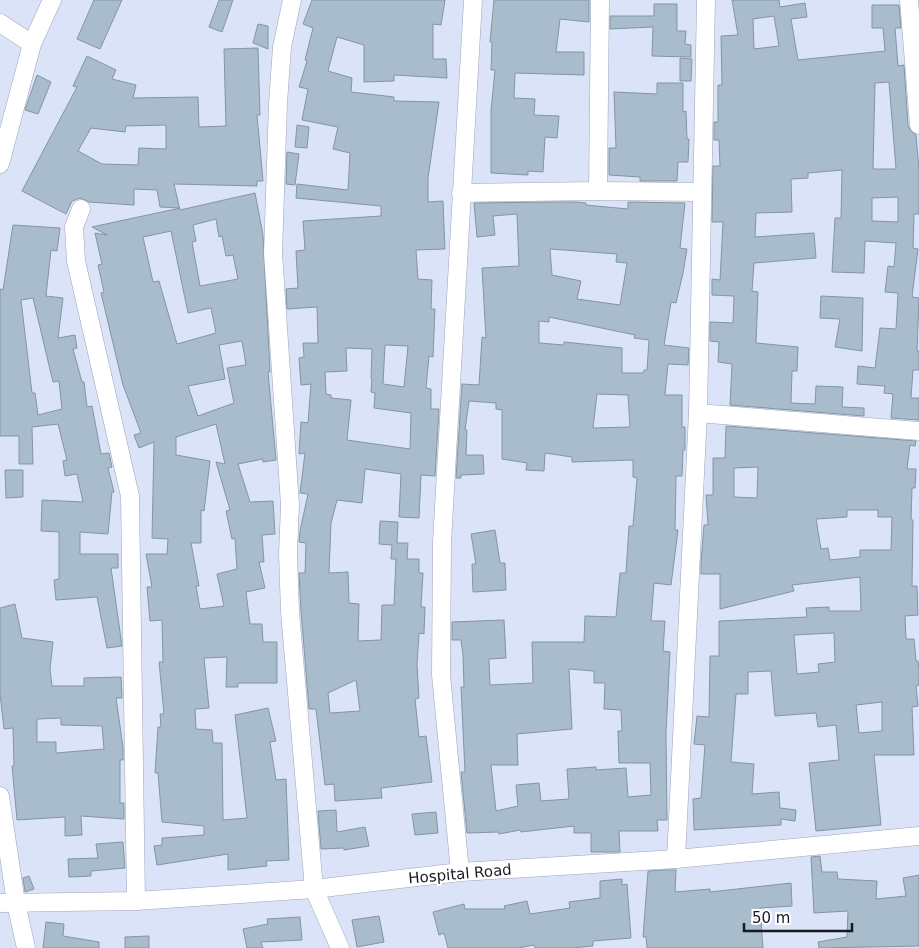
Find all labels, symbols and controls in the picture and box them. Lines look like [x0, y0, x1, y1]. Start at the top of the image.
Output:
street label: Hospital Road [408, 861, 512, 887]
scale bar [744, 900, 852, 932]
text: 50 m [752, 909, 790, 927]

